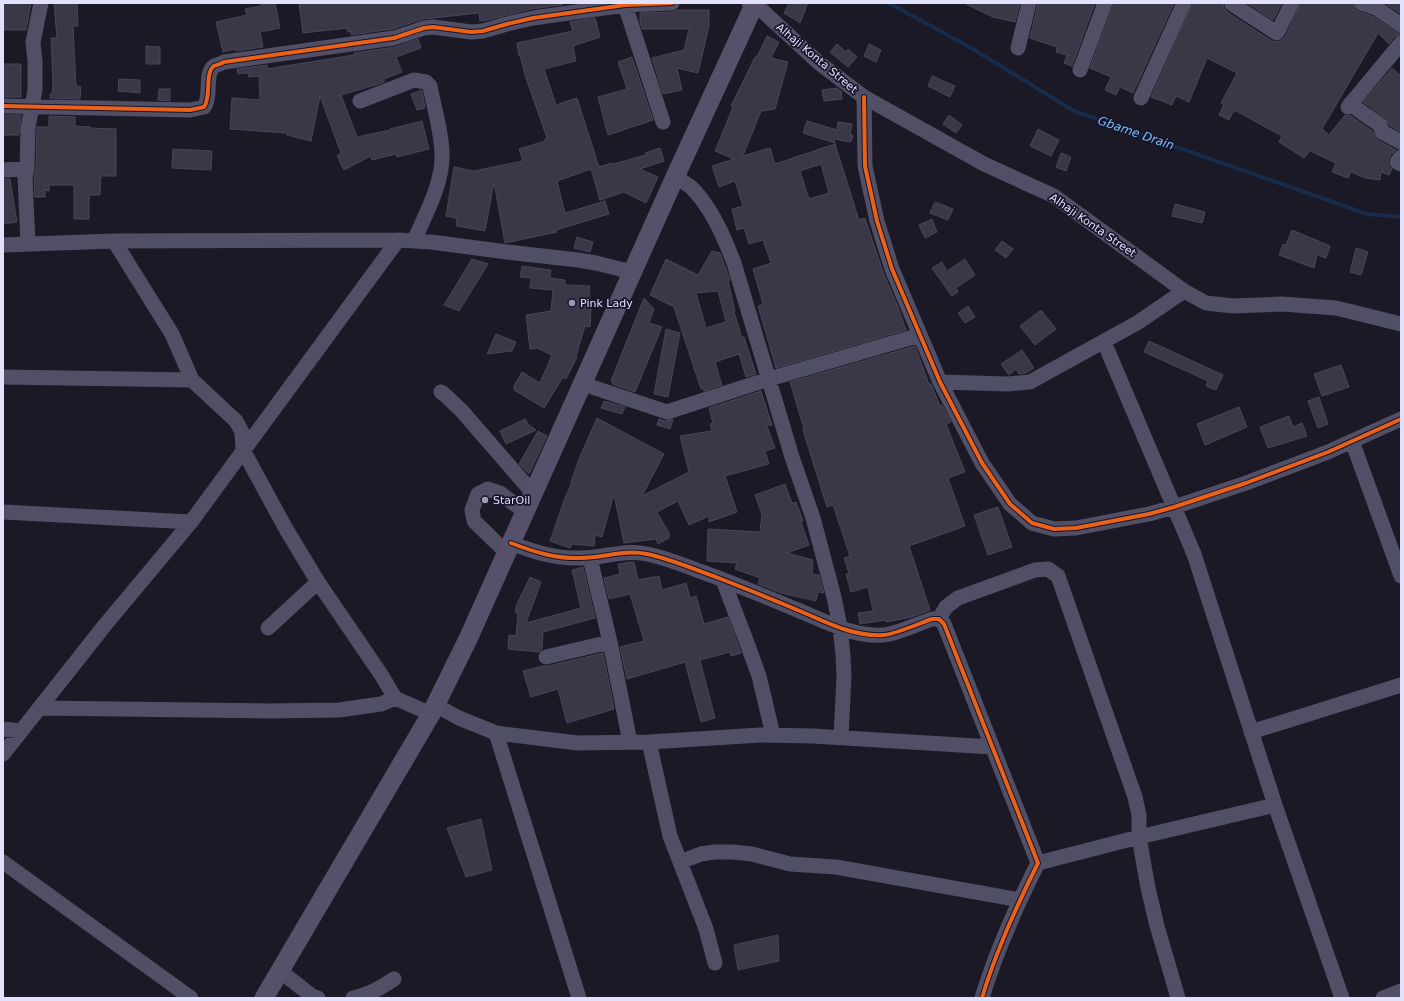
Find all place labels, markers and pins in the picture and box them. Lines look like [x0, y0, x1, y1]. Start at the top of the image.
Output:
place label: Pink Lady [580, 297, 633, 310]
marker: Pink Lady [567, 298, 577, 308]
place label: StarOil [493, 494, 530, 507]
marker: StarOil [480, 495, 490, 505]

